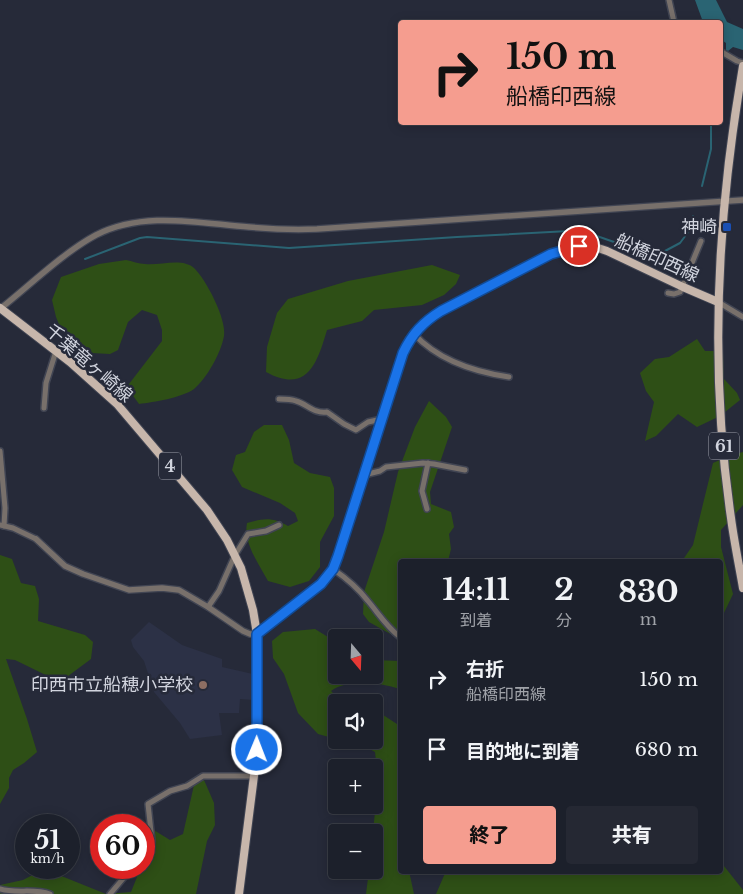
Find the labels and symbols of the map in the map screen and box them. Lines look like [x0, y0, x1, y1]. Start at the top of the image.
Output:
place label: 神崎 [681, 216, 717, 238]
marker: 神崎 [721, 221, 733, 233]
pin [558, 225, 600, 267]
street label: 船橋印西線 [612, 229, 702, 287]
street label: 千葉竜ヶ崎線 [41, 319, 137, 407]
road number: 61 [709, 432, 739, 460]
road number: 4 [159, 452, 181, 480]
north arrow [328, 629, 382, 684]
place label: 印西市立船穂小学校 [31, 674, 193, 696]
marker: 印西市立船穂小学校 [197, 679, 209, 691]
position arrow [230, 723, 282, 775]
speed limit sign: 60 [90, 814, 155, 879]

